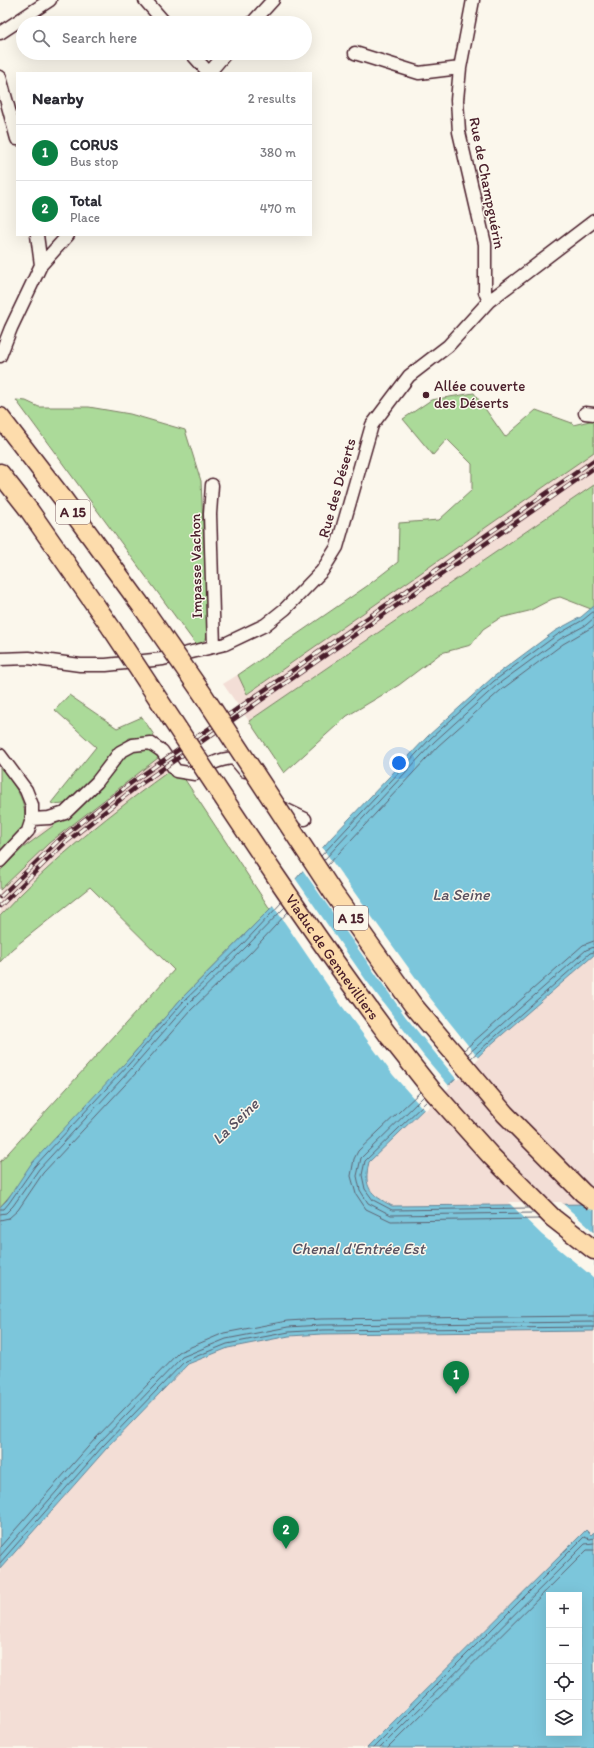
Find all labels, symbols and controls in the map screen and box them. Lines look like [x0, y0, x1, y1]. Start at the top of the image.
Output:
search box [16, 16, 312, 60]
icon: search [30, 27, 52, 49]
text: Search here [62, 29, 137, 47]
text: Nearby [32, 88, 84, 108]
text: 2 results [248, 91, 296, 106]
street label: Rue de Champguérin [465, 116, 509, 251]
text: CORUS [70, 136, 118, 154]
text: 1 [42, 145, 48, 160]
text: 380 m [260, 145, 296, 160]
text: Bus stop [70, 154, 118, 169]
text: Total [70, 192, 102, 210]
text: 2 [42, 201, 48, 216]
text: 470 m [260, 201, 296, 216]
text: Place [70, 210, 100, 225]
place label: Allée couverte des Déserts [434, 377, 525, 412]
marker: Allée couverte des Déserts [421, 390, 431, 400]
street label: Rue des Déserts [314, 436, 360, 540]
road number: A 15 [56, 500, 90, 524]
street label: Impasse Vachon [186, 513, 206, 619]
your location [389, 753, 409, 773]
water label: La Seine [432, 885, 491, 904]
street label: Viaduc de Gennevilliers [282, 891, 383, 1024]
road number: A 15 [334, 906, 368, 930]
water label: La Seine [208, 1094, 264, 1148]
water label: Chenal d'Entrée Est [291, 1239, 427, 1258]
pin: 1 [443, 1361, 469, 1394]
pin: 2 [273, 1516, 299, 1549]
map controls [546, 1592, 582, 1736]
button: + [546, 1592, 582, 1628]
button: − [546, 1628, 582, 1664]
button: locate [546, 1664, 582, 1700]
button: layers [546, 1700, 582, 1736]

